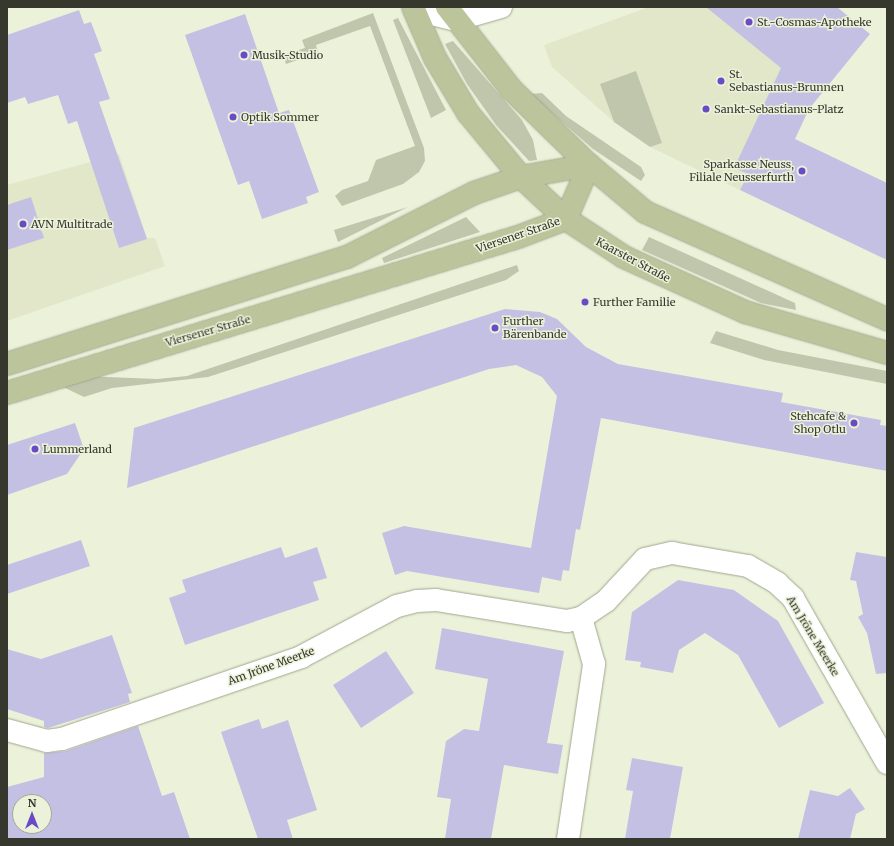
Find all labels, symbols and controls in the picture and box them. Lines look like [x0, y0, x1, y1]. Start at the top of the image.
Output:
place label: St.-Cosmas-Apotheke [757, 15, 872, 29]
marker: St.-Cosmas-Apotheke [744, 17, 754, 27]
place label: Musik-Studio [252, 48, 323, 62]
marker: Musik-Studio [239, 50, 249, 60]
place label: St. Sebastianus-Brunnen [729, 68, 844, 94]
marker: St. Sebastianus-Brunnen [716, 76, 726, 86]
place label: Sankt-Sebastianus-Platz [714, 102, 844, 116]
marker: Sankt-Sebastianus-Platz [701, 104, 711, 114]
place label: Optik Sommer [241, 110, 319, 124]
marker: Optik Sommer [228, 112, 238, 122]
place label: Sparkasse Neuss, Filiale Neusserfurth [689, 158, 794, 184]
marker: Sparkasse Neuss, Filiale Neusserfurth [797, 166, 807, 176]
street label: Viersener Straße [474, 214, 562, 256]
place label: AVN Multitrade [31, 217, 113, 231]
marker: AVN Multitrade [18, 219, 28, 229]
street label: Kaarster Straße [594, 235, 672, 285]
place label: Further Familie [593, 295, 675, 309]
marker: Further Familie [580, 297, 590, 307]
street label: Viersener Straße [164, 313, 252, 349]
place label: Further Bärenbande [503, 315, 567, 341]
marker: Further Bärenbande [490, 323, 500, 333]
place label: Stehcafe & Shop Otlu [790, 410, 846, 436]
marker: Stehcafe & Shop Otlu [849, 418, 859, 428]
place label: Lummerland [43, 442, 112, 456]
marker: Lummerland [30, 444, 40, 454]
street label: Am Jröne Meerke [784, 593, 842, 679]
street label: Am Jröne Meerke [226, 644, 316, 688]
north arrow [12, 794, 52, 834]
text: N [28, 796, 36, 810]

